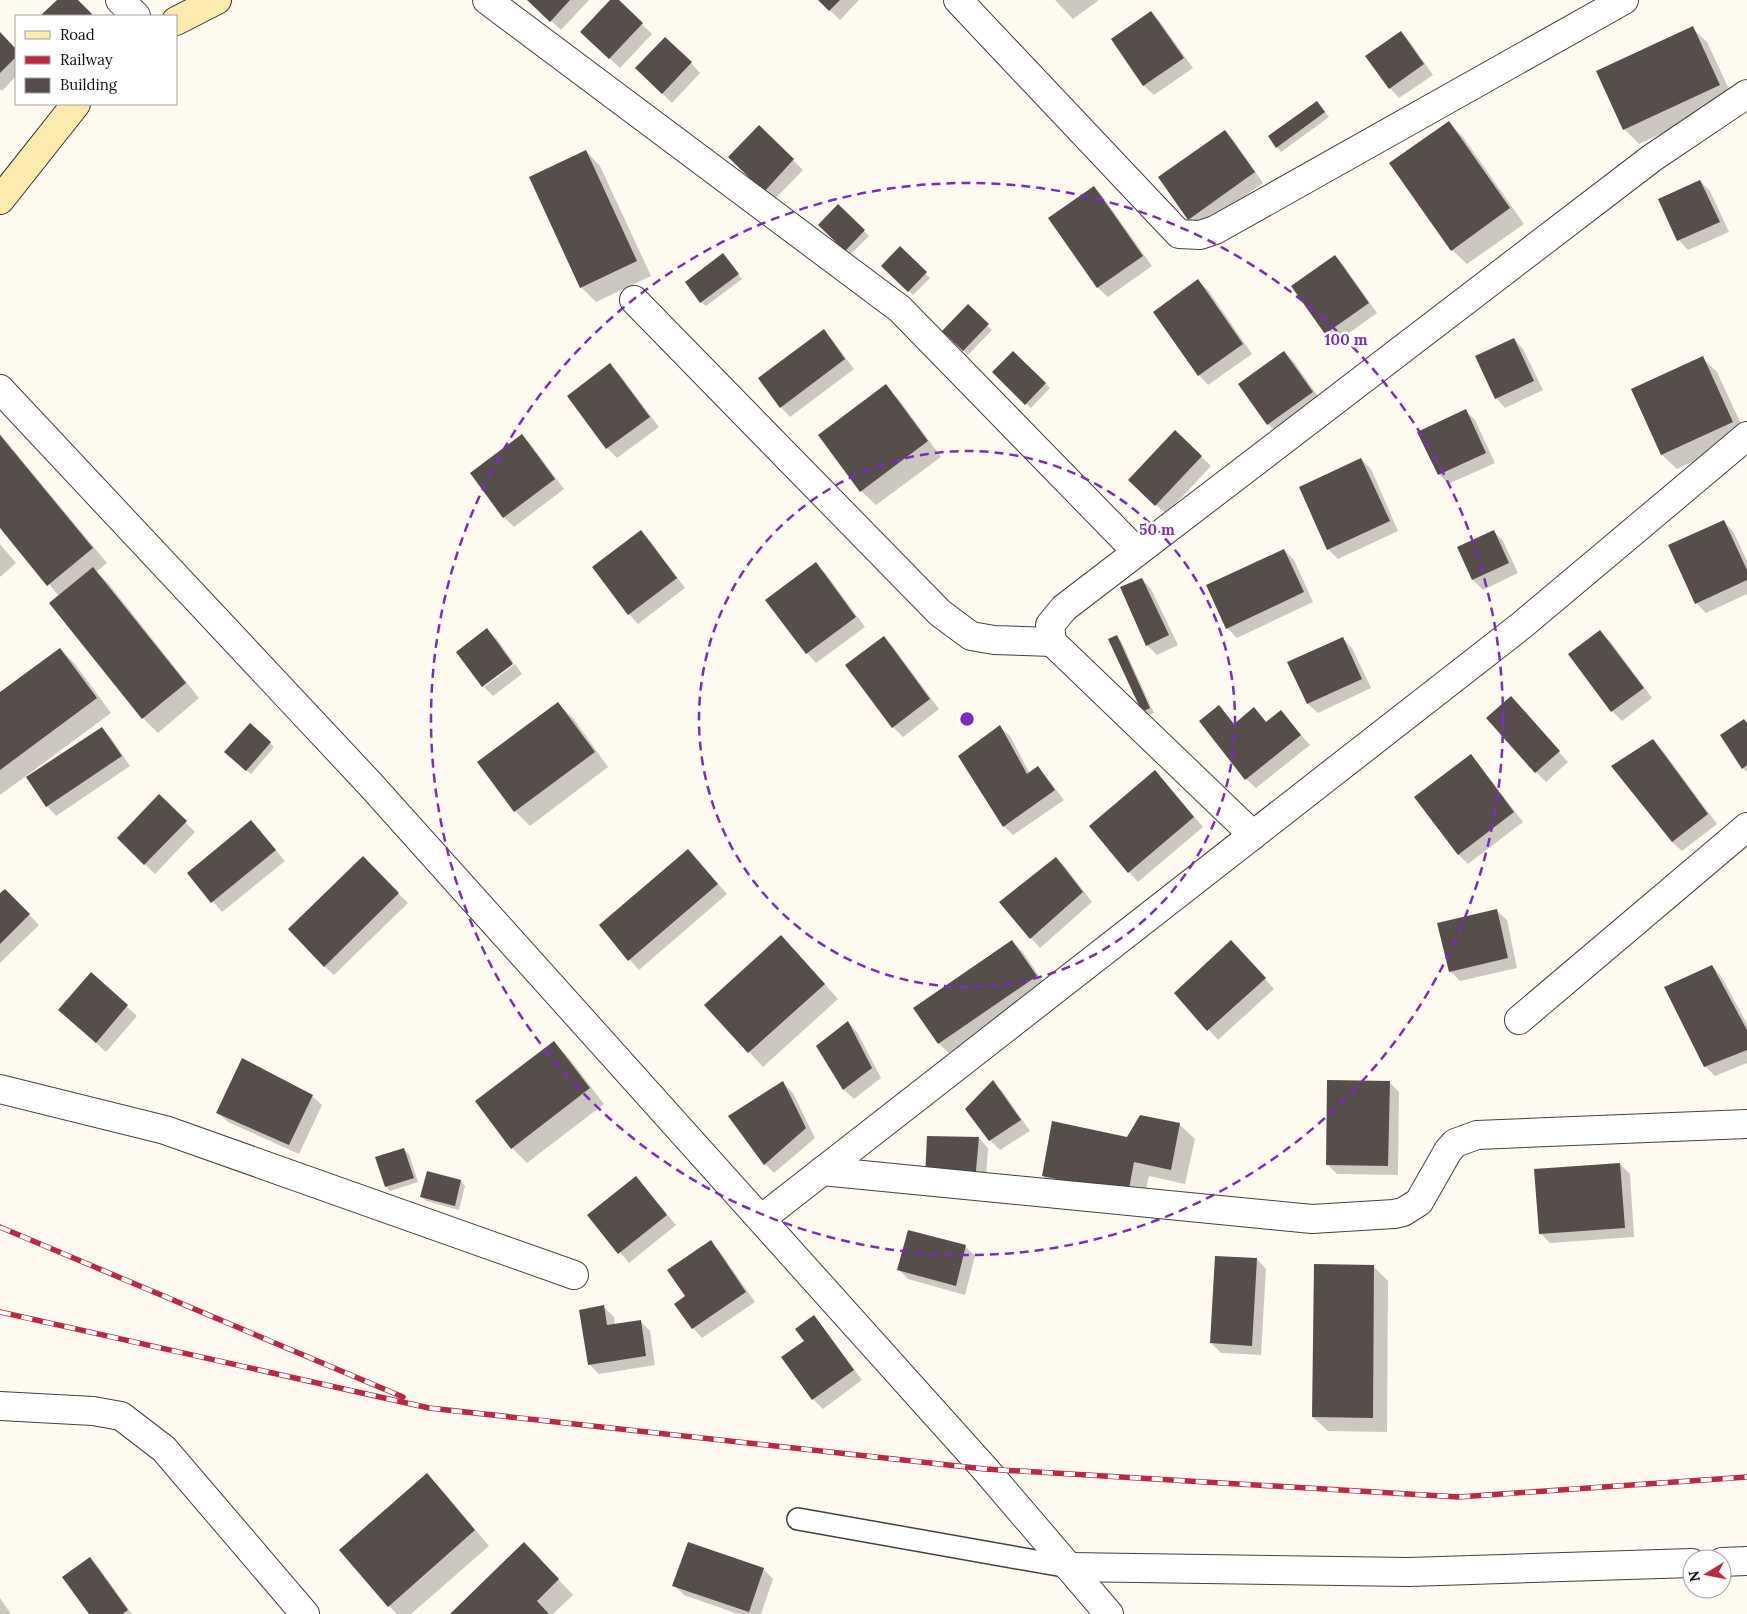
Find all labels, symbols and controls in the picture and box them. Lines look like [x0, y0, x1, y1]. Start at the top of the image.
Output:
legend [15, 15, 178, 105]
text: Road [60, 25, 95, 44]
text: Railway [60, 50, 113, 69]
text: Building [60, 75, 118, 94]
text: 100 m [1325, 330, 1368, 349]
text: 50 m [1139, 520, 1175, 539]
centre of rings [958, 710, 976, 728]
north arrow [1682, 1549, 1732, 1599]
text: N [1684, 1569, 1704, 1583]

